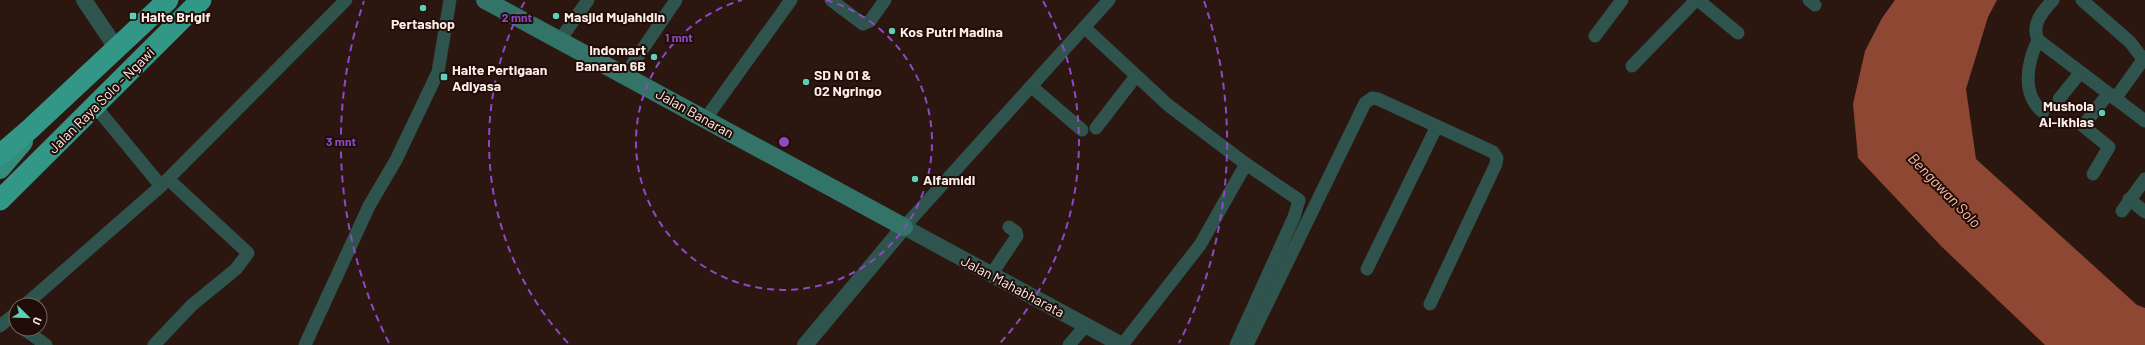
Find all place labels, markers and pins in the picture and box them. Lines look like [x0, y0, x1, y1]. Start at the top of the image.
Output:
marker: Pertashop [418, 3, 428, 13]
place label: Halte Brigif [141, 8, 211, 25]
place label: Masjid Mujahidin [564, 8, 665, 25]
marker: Halte Brigif [128, 11, 138, 21]
marker: Masjid Mujahidin [551, 11, 561, 21]
place label: Pertashop [391, 15, 455, 32]
place label: Kos Putri Madina [900, 23, 1003, 40]
marker: Kos Putri Madina [887, 26, 897, 36]
place label: Indomart Banaran 6B [576, 41, 646, 74]
marker: Indomart Banaran 6B [649, 52, 659, 62]
place label: Halte Pertigaan Adiyasa [452, 61, 547, 94]
place label: SD N 01 & 02 Ngringo [814, 66, 882, 99]
marker: Halte Pertigaan Adiyasa [439, 72, 449, 82]
marker: SD N 01 & 02 Ngringo [801, 77, 811, 87]
place label: Mushola Al-Ikhlas [2039, 97, 2094, 130]
marker: Mushola Al-Ikhlas [2097, 108, 2107, 118]
centre of rings [777, 135, 791, 149]
place label: Alfamidi [923, 171, 975, 188]
marker: Alfamidi [910, 174, 920, 184]

